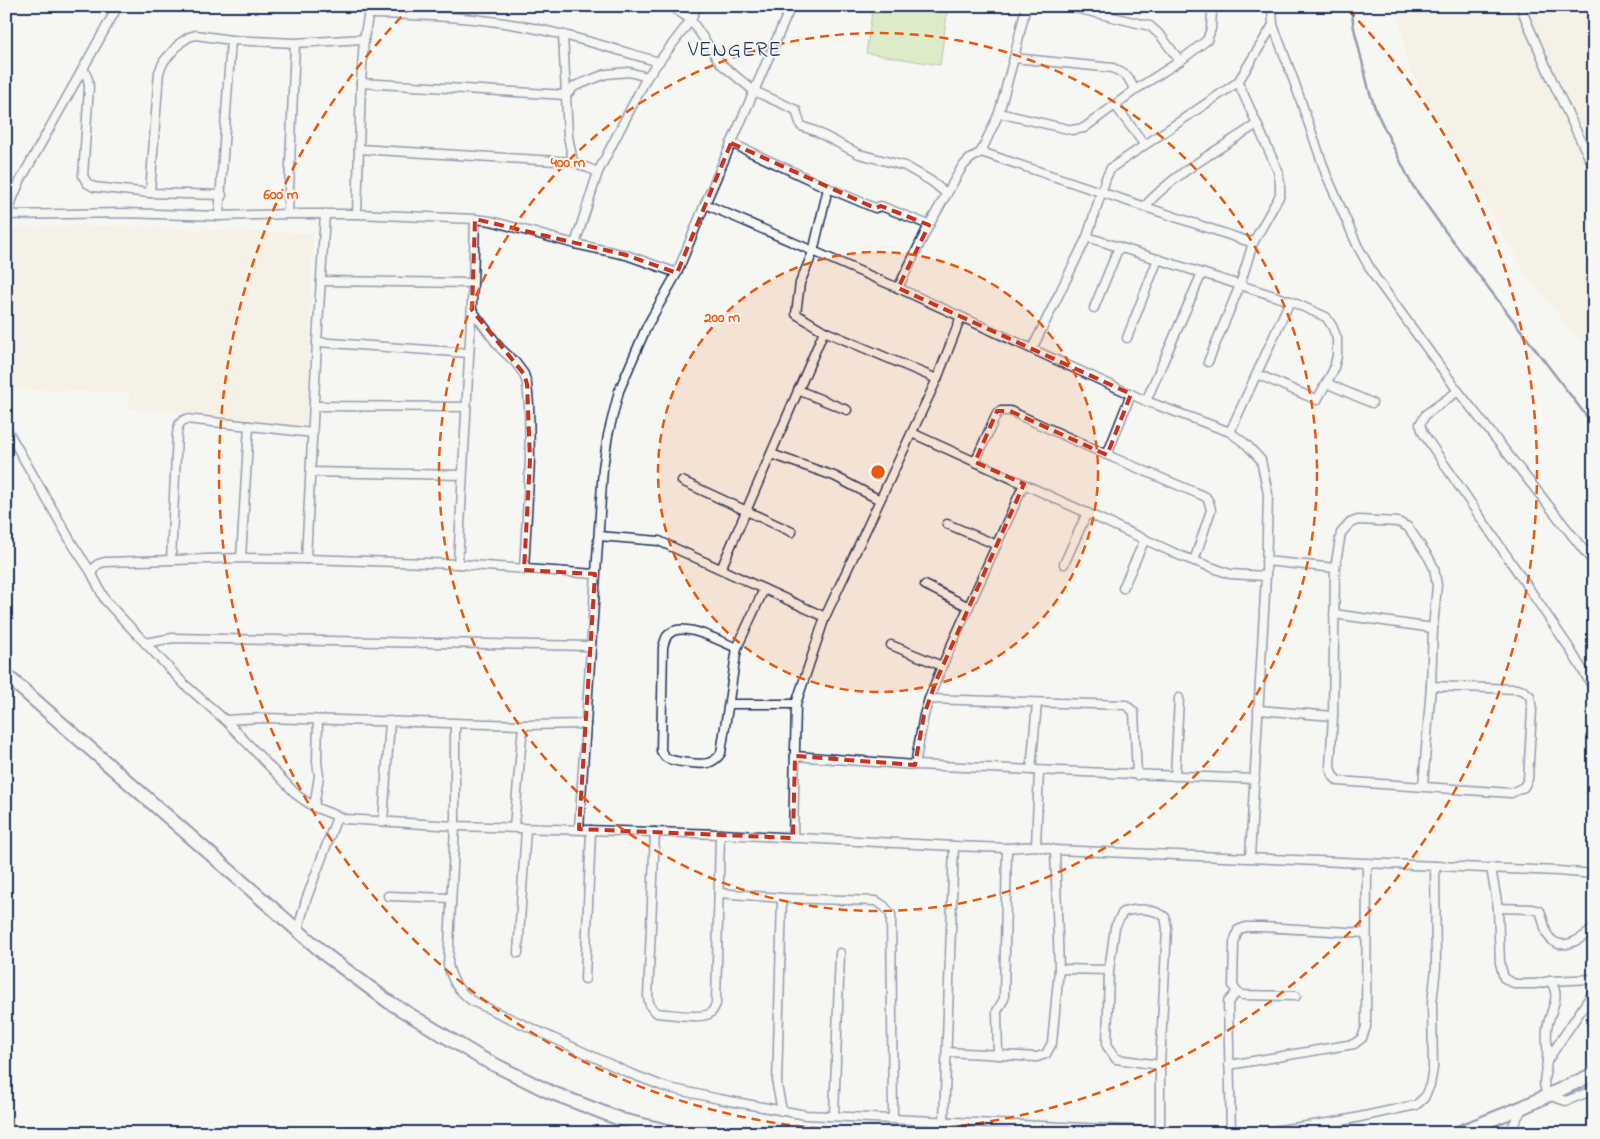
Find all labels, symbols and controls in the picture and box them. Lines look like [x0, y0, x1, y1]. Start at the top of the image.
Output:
district label: VENGERE [687, 36, 782, 66]
text: 400 m [550, 152, 586, 174]
text: 600 m [263, 184, 299, 206]
text: 200 m [703, 307, 740, 329]
centre of rings [869, 463, 887, 481]

